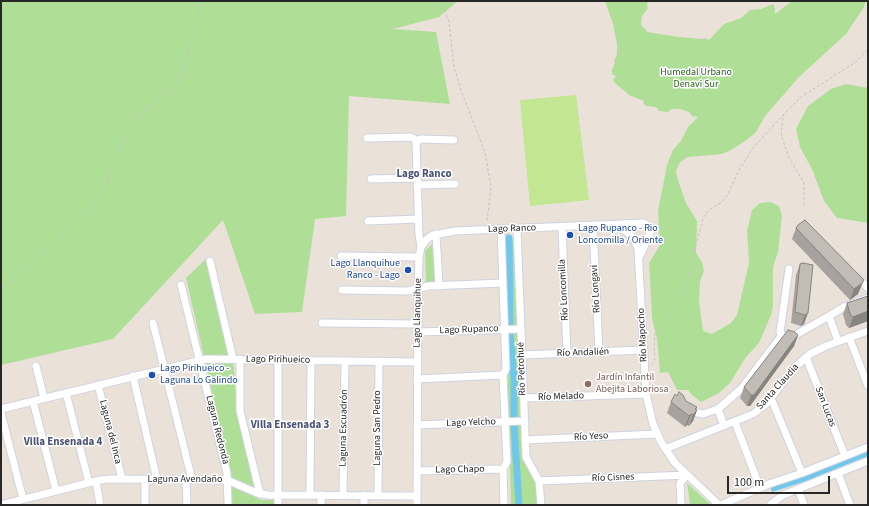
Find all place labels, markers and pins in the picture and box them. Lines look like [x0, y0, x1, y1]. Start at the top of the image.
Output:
place label: Lago Rupanco - Rio Loncomilla / Oriente [578, 223, 663, 246]
marker: Lago Rupanco - Rio Loncomilla / Oriente [565, 230, 575, 240]
place label: Lago Llanquihue Ranco - Lago [331, 258, 400, 282]
marker: Lago Llanquihue Ranco - Lago [403, 265, 413, 275]
place label: Lago Pirihueico - Laguna Lo Galindo [160, 363, 238, 386]
marker: Lago Pirihueico - Laguna Lo Galindo [147, 370, 157, 380]
place label: Jardín Infantil Abejita Laboriosa [596, 372, 668, 396]
marker: Jardín Infantil Abejita Laboriosa [583, 379, 593, 389]

